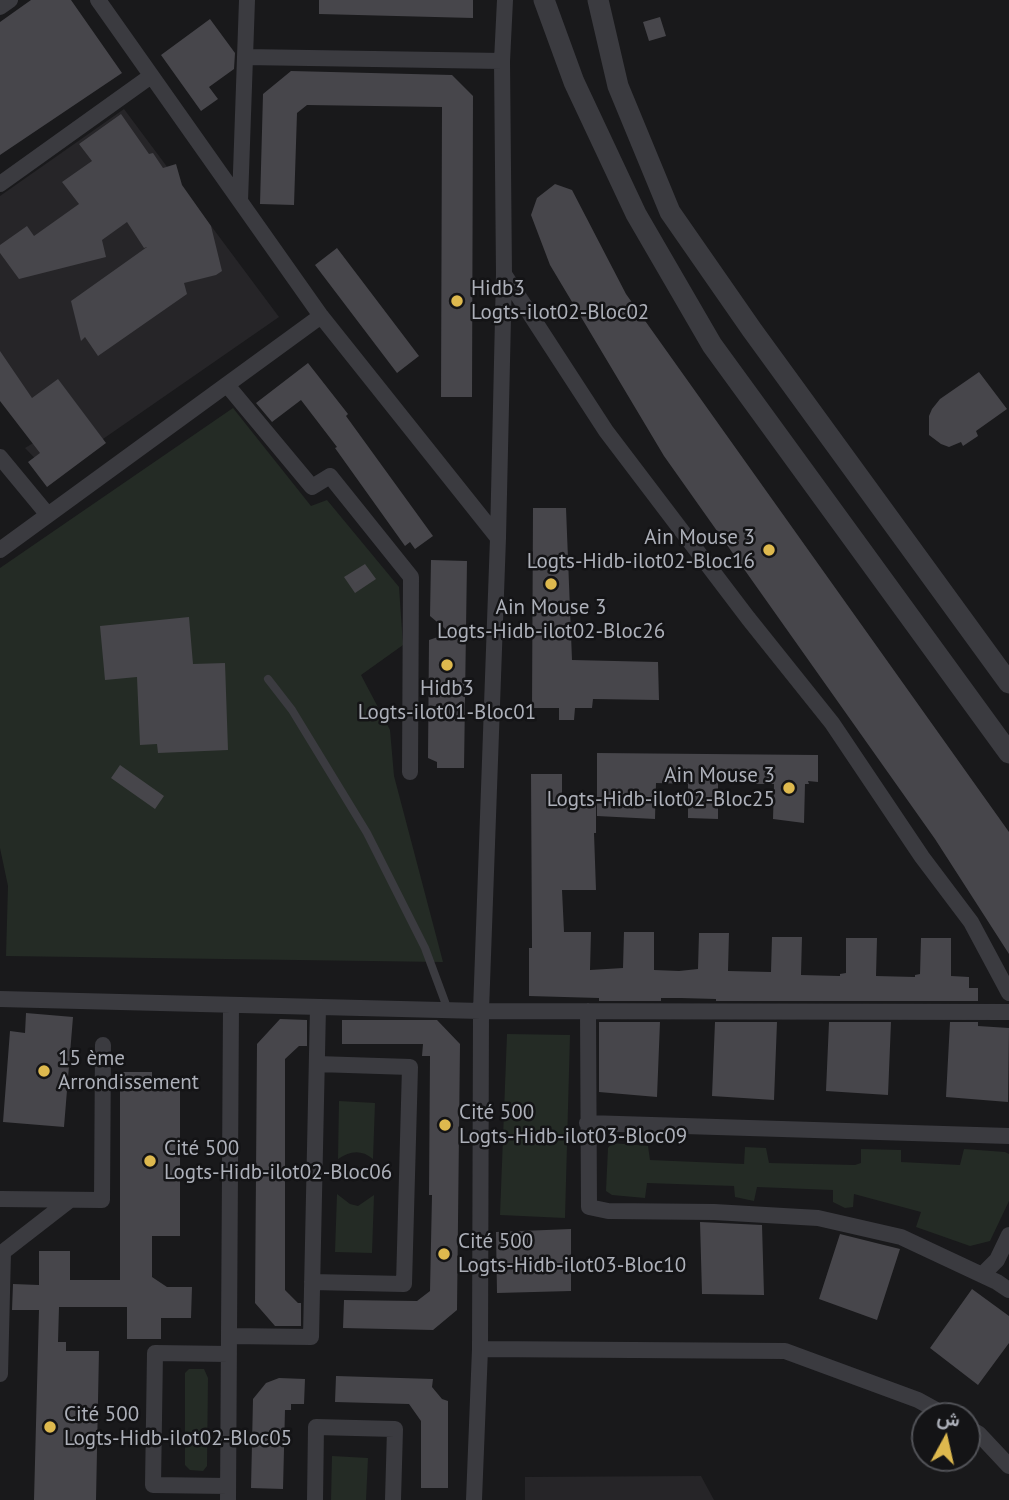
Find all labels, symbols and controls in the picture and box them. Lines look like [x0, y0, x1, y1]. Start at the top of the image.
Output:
place label: Hidb3 Logts-ilot02-Bloc02 [471, 276, 649, 326]
marker: Hidb3 Logts-ilot02-Bloc02 [449, 293, 465, 309]
place label: Ain Mouse 3 Logts-Hidb-ilot02-Bloc16 [527, 525, 755, 575]
marker: Ain Mouse 3 Logts-Hidb-ilot02-Bloc16 [761, 542, 777, 558]
marker: Ain Mouse 3 Logts-Hidb-ilot02-Bloc26 [543, 576, 559, 592]
place label: Ain Mouse 3 Logts-Hidb-ilot02-Bloc26 [437, 595, 665, 645]
marker: Hidb3 Logts-ilot01-Bloc01 [439, 657, 455, 673]
place label: Hidb3 Logts-ilot01-Bloc01 [358, 676, 536, 726]
place label: Ain Mouse 3 Logts-Hidb-ilot02-Bloc25 [547, 763, 775, 813]
marker: Ain Mouse 3 Logts-Hidb-ilot02-Bloc25 [781, 780, 797, 796]
place label: 15 ème Arrondissement [58, 1046, 199, 1096]
marker: 15 ème Arrondissement [36, 1063, 52, 1079]
place label: Cité 500 Logts-Hidb-ilot03-Bloc09 [459, 1100, 687, 1150]
marker: Cité 500 Logts-Hidb-ilot03-Bloc09 [437, 1117, 453, 1133]
place label: Cité 500 Logts-Hidb-ilot02-Bloc06 [164, 1136, 392, 1186]
marker: Cité 500 Logts-Hidb-ilot02-Bloc06 [142, 1153, 158, 1169]
place label: Cité 500 Logts-Hidb-ilot03-Bloc10 [458, 1229, 686, 1279]
marker: Cité 500 Logts-Hidb-ilot03-Bloc10 [436, 1246, 452, 1262]
place label: Cité 500 Logts-Hidb-ilot02-Bloc05 [64, 1402, 292, 1452]
north arrow [911, 1402, 981, 1472]
text: ش [936, 1405, 962, 1432]
marker: Cité 500 Logts-Hidb-ilot02-Bloc05 [42, 1419, 58, 1435]

